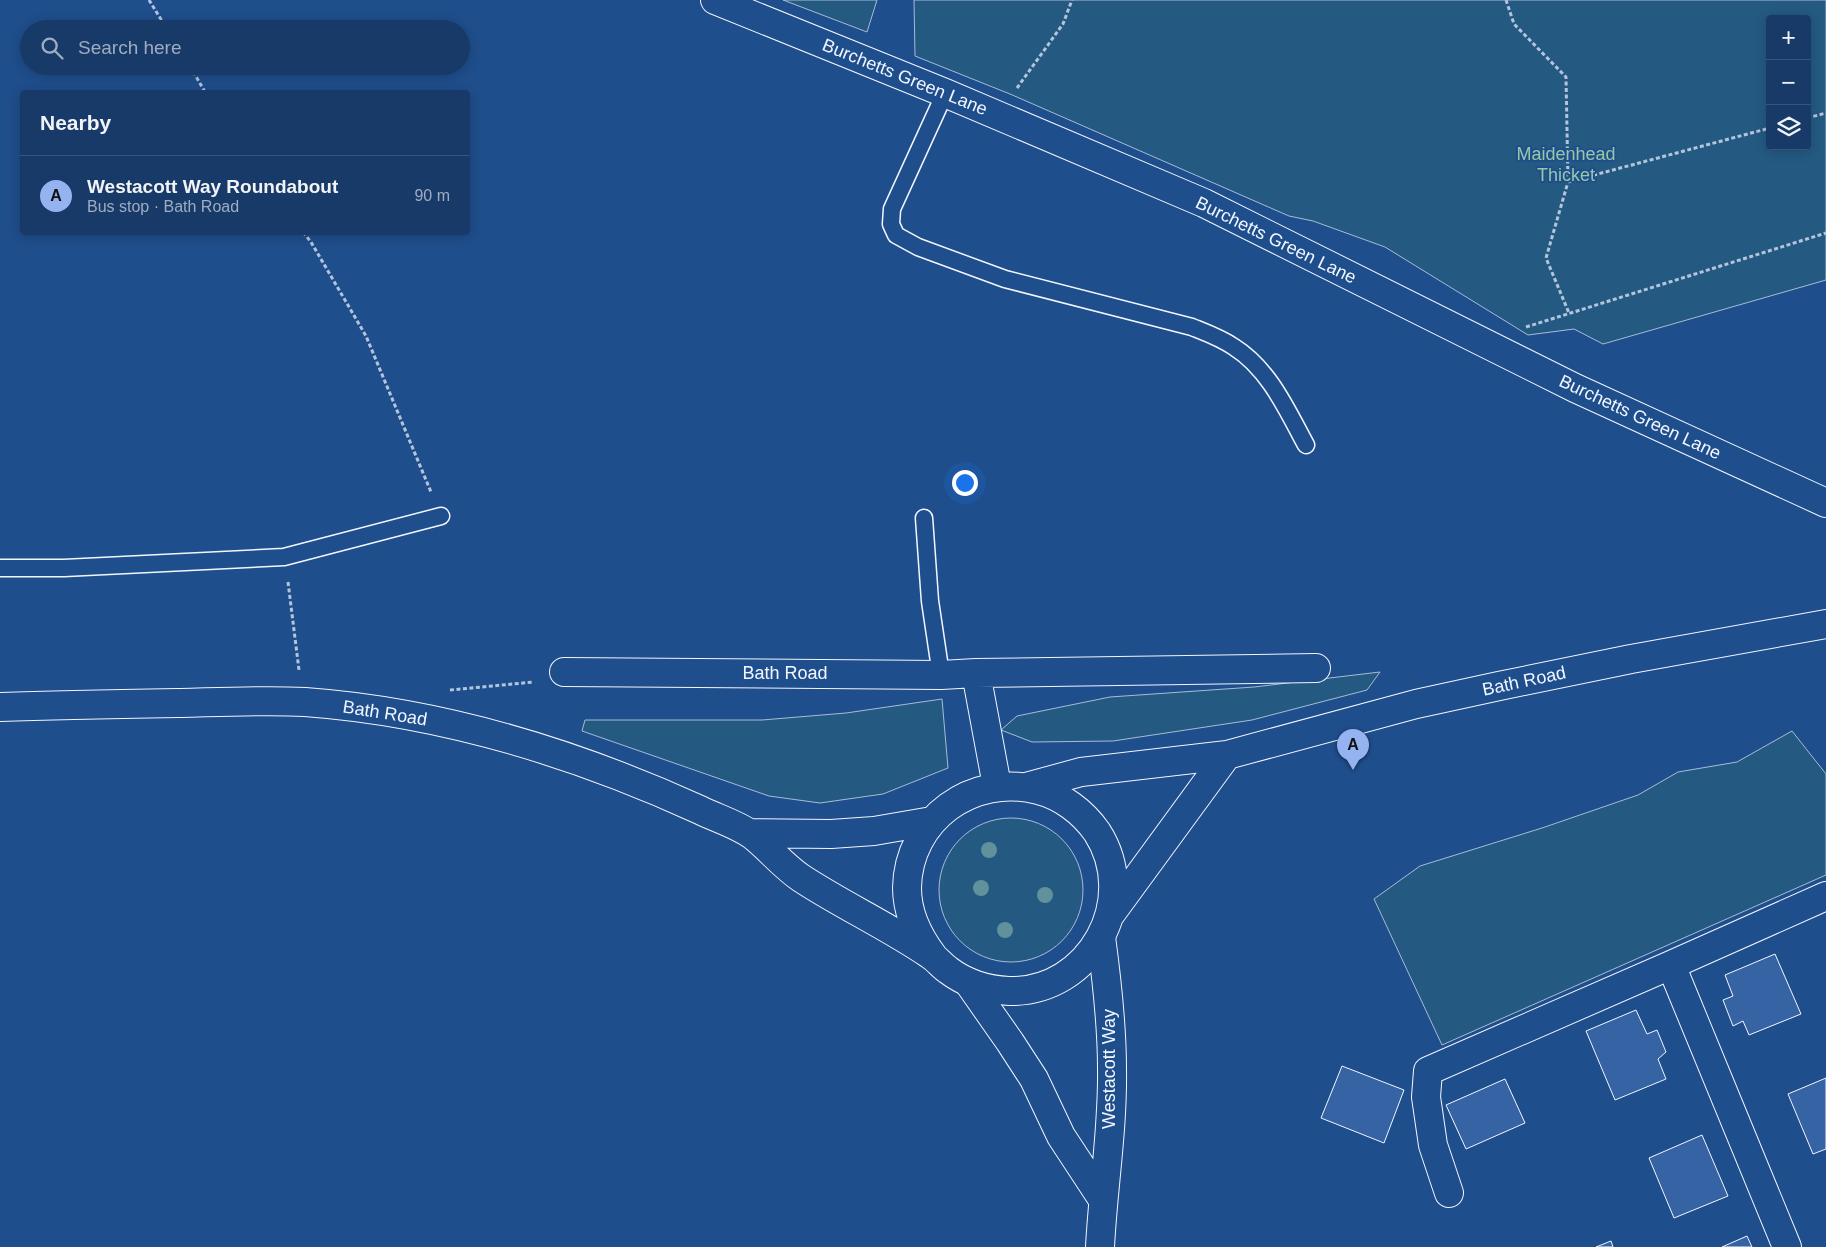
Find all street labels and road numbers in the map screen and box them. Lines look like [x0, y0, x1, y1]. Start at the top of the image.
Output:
street label: Burchetts Green Lane [820, 35, 990, 119]
street label: Burchetts Green Lane [1192, 192, 1360, 288]
street label: Burchetts Green Lane [1556, 371, 1724, 463]
street label: Bath Road [1480, 662, 1568, 700]
street label: Bath Road [742, 663, 828, 683]
street label: Bath Road [341, 696, 429, 730]
street label: Westacott Way [1099, 1009, 1119, 1129]

